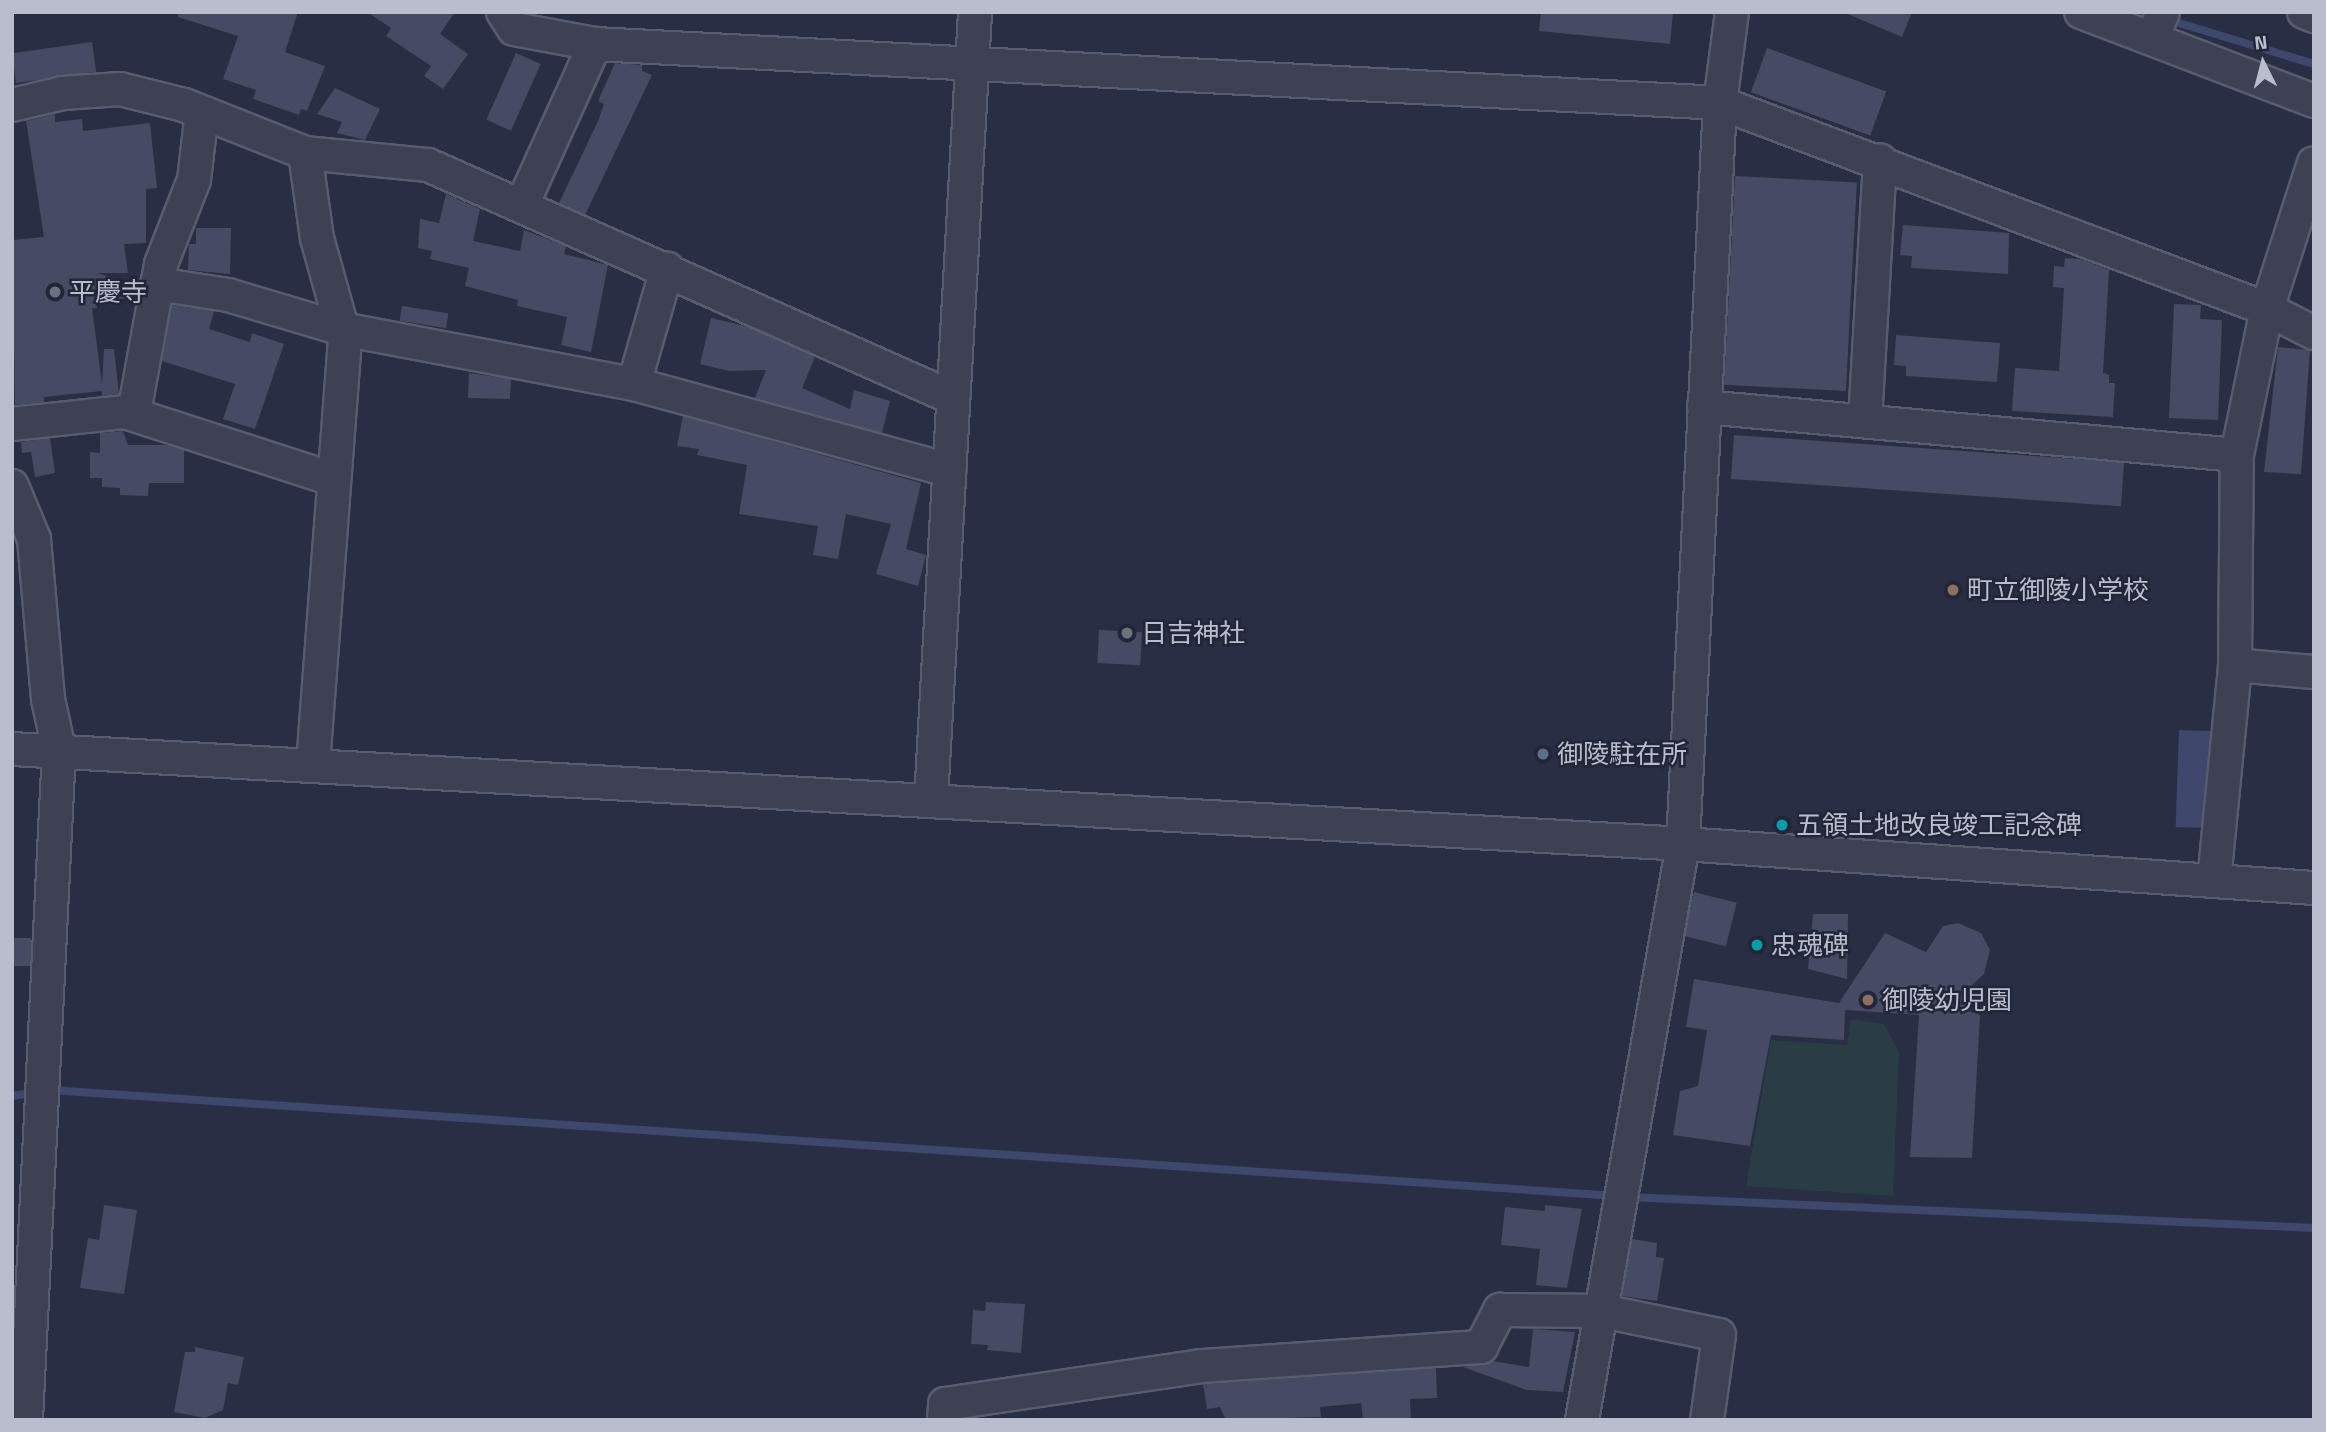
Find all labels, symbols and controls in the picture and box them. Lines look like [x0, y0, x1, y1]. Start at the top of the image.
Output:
text: N [2253, 27, 2269, 57]
north arrow [2228, 28, 2298, 98]
place label: 平慶寺 [69, 276, 147, 308]
marker: 平慶寺 [47, 284, 63, 300]
place label: 町立御陵小学校 [1967, 574, 2149, 606]
marker: 町立御陵小学校 [1945, 582, 1961, 598]
place label: 日吉神社 [1141, 617, 1245, 649]
marker: 日吉神社 [1119, 625, 1135, 641]
place label: 御陵駐在所 [1557, 738, 1687, 770]
marker: 御陵駐在所 [1535, 746, 1551, 762]
place label: 五領土地改良竣工記念碑 [1796, 809, 2082, 841]
marker: 五領土地改良竣工記念碑 [1774, 817, 1790, 833]
place label: 忠魂碑 [1771, 929, 1849, 961]
marker: 忠魂碑 [1749, 937, 1765, 953]
place label: 御陵幼児園 [1882, 984, 2012, 1016]
marker: 御陵幼児園 [1860, 992, 1876, 1008]

